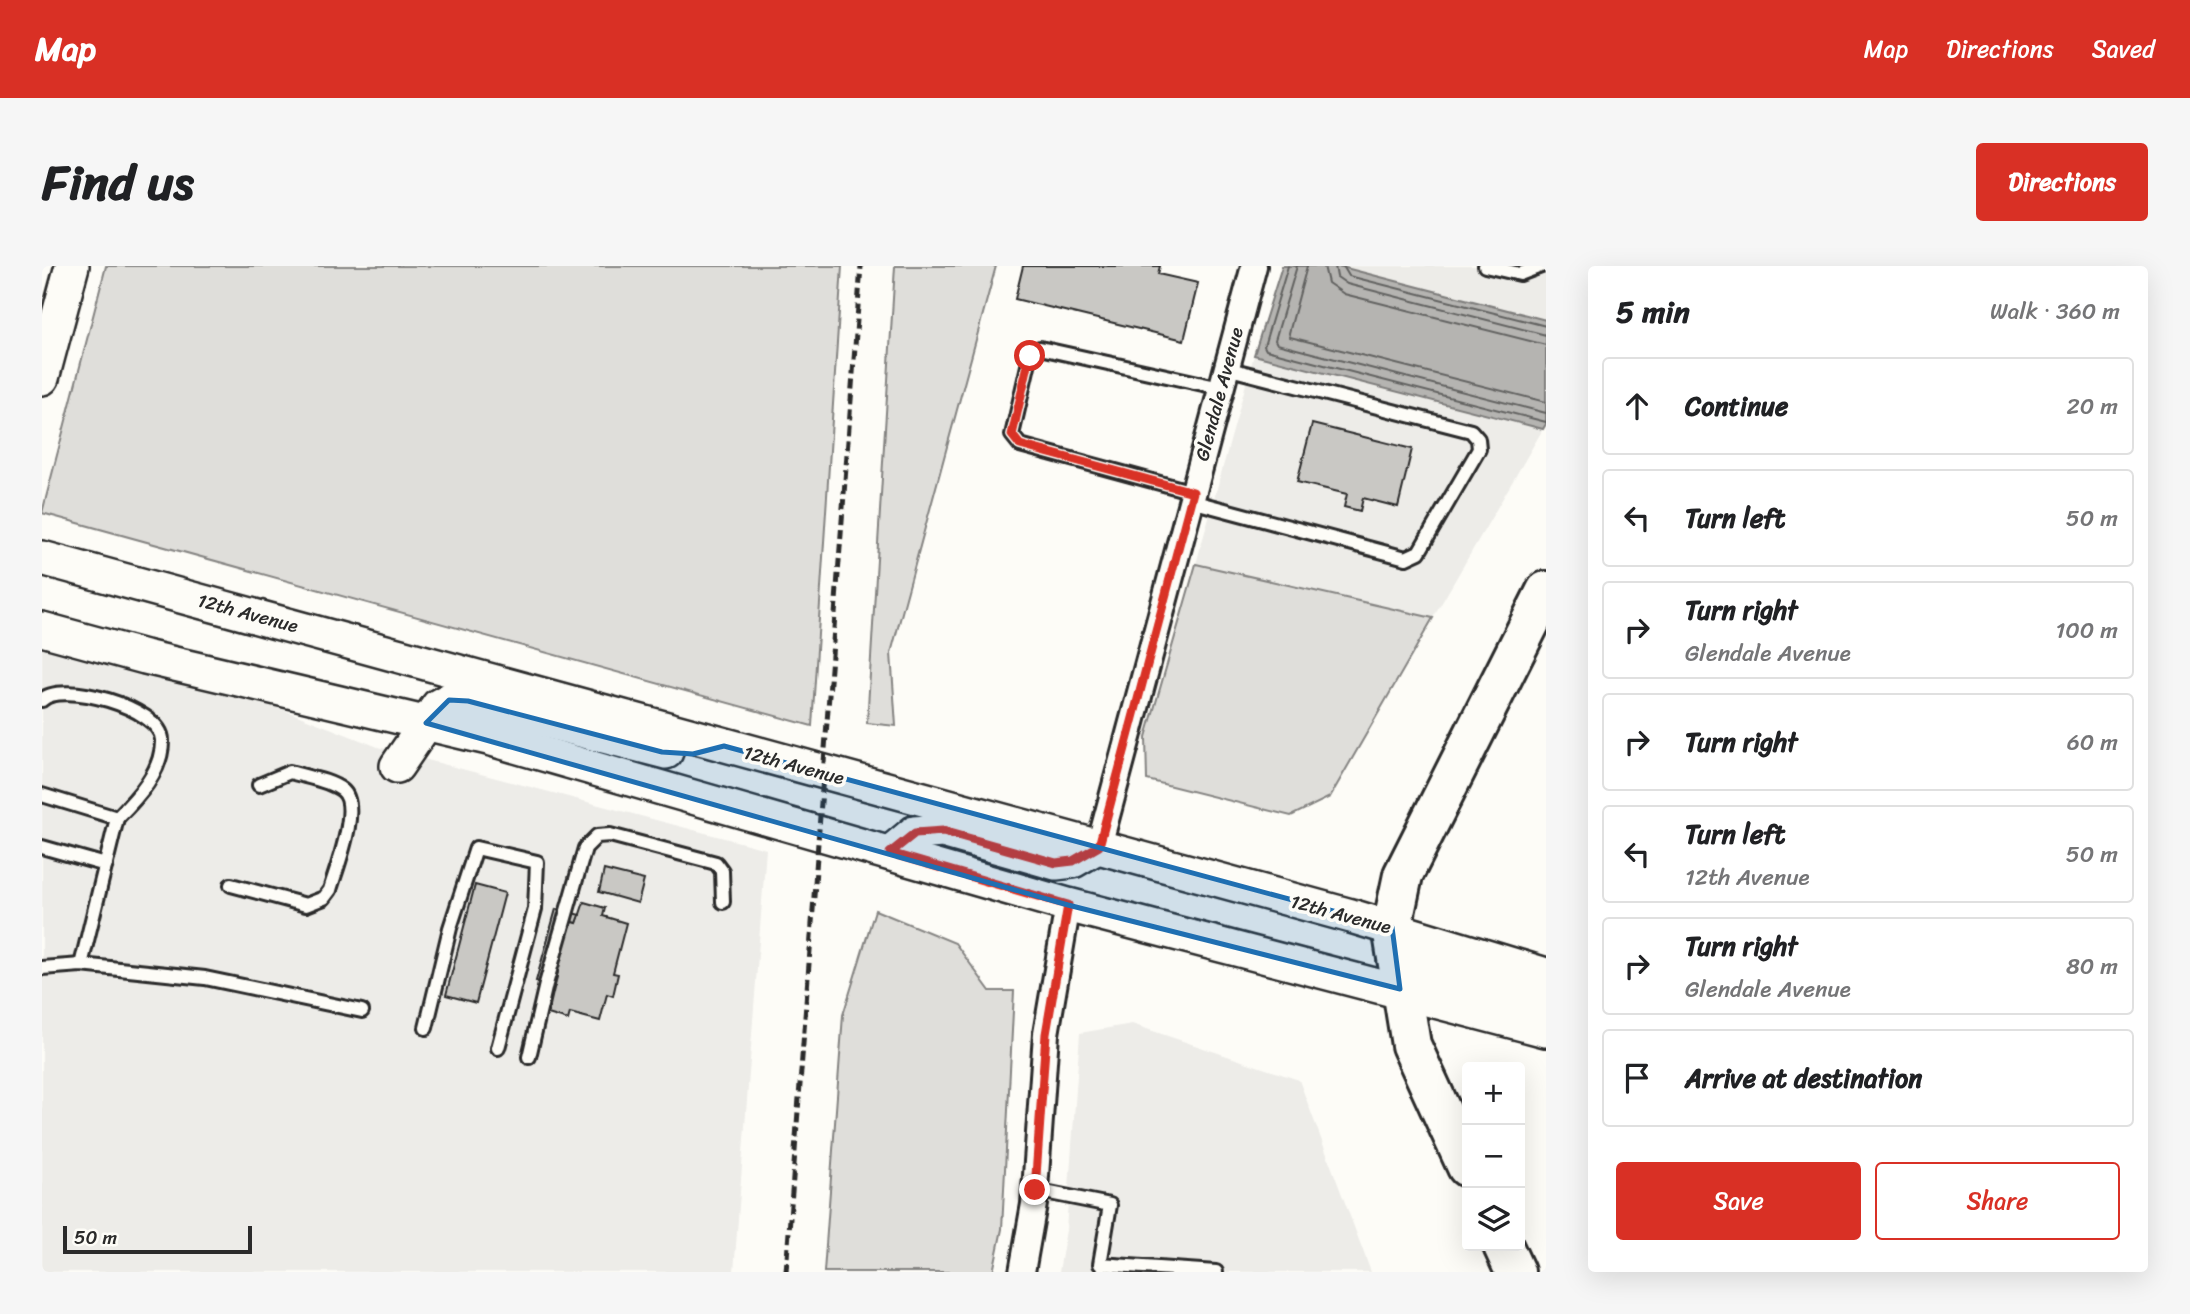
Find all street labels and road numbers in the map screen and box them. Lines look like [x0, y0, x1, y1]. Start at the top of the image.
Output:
street label: Glendale Avenue [1185, 324, 1253, 464]
street label: 12th Avenue [194, 584, 302, 642]
street label: 12th Avenue [740, 736, 848, 794]
street label: 12th Avenue [1287, 885, 1395, 943]

